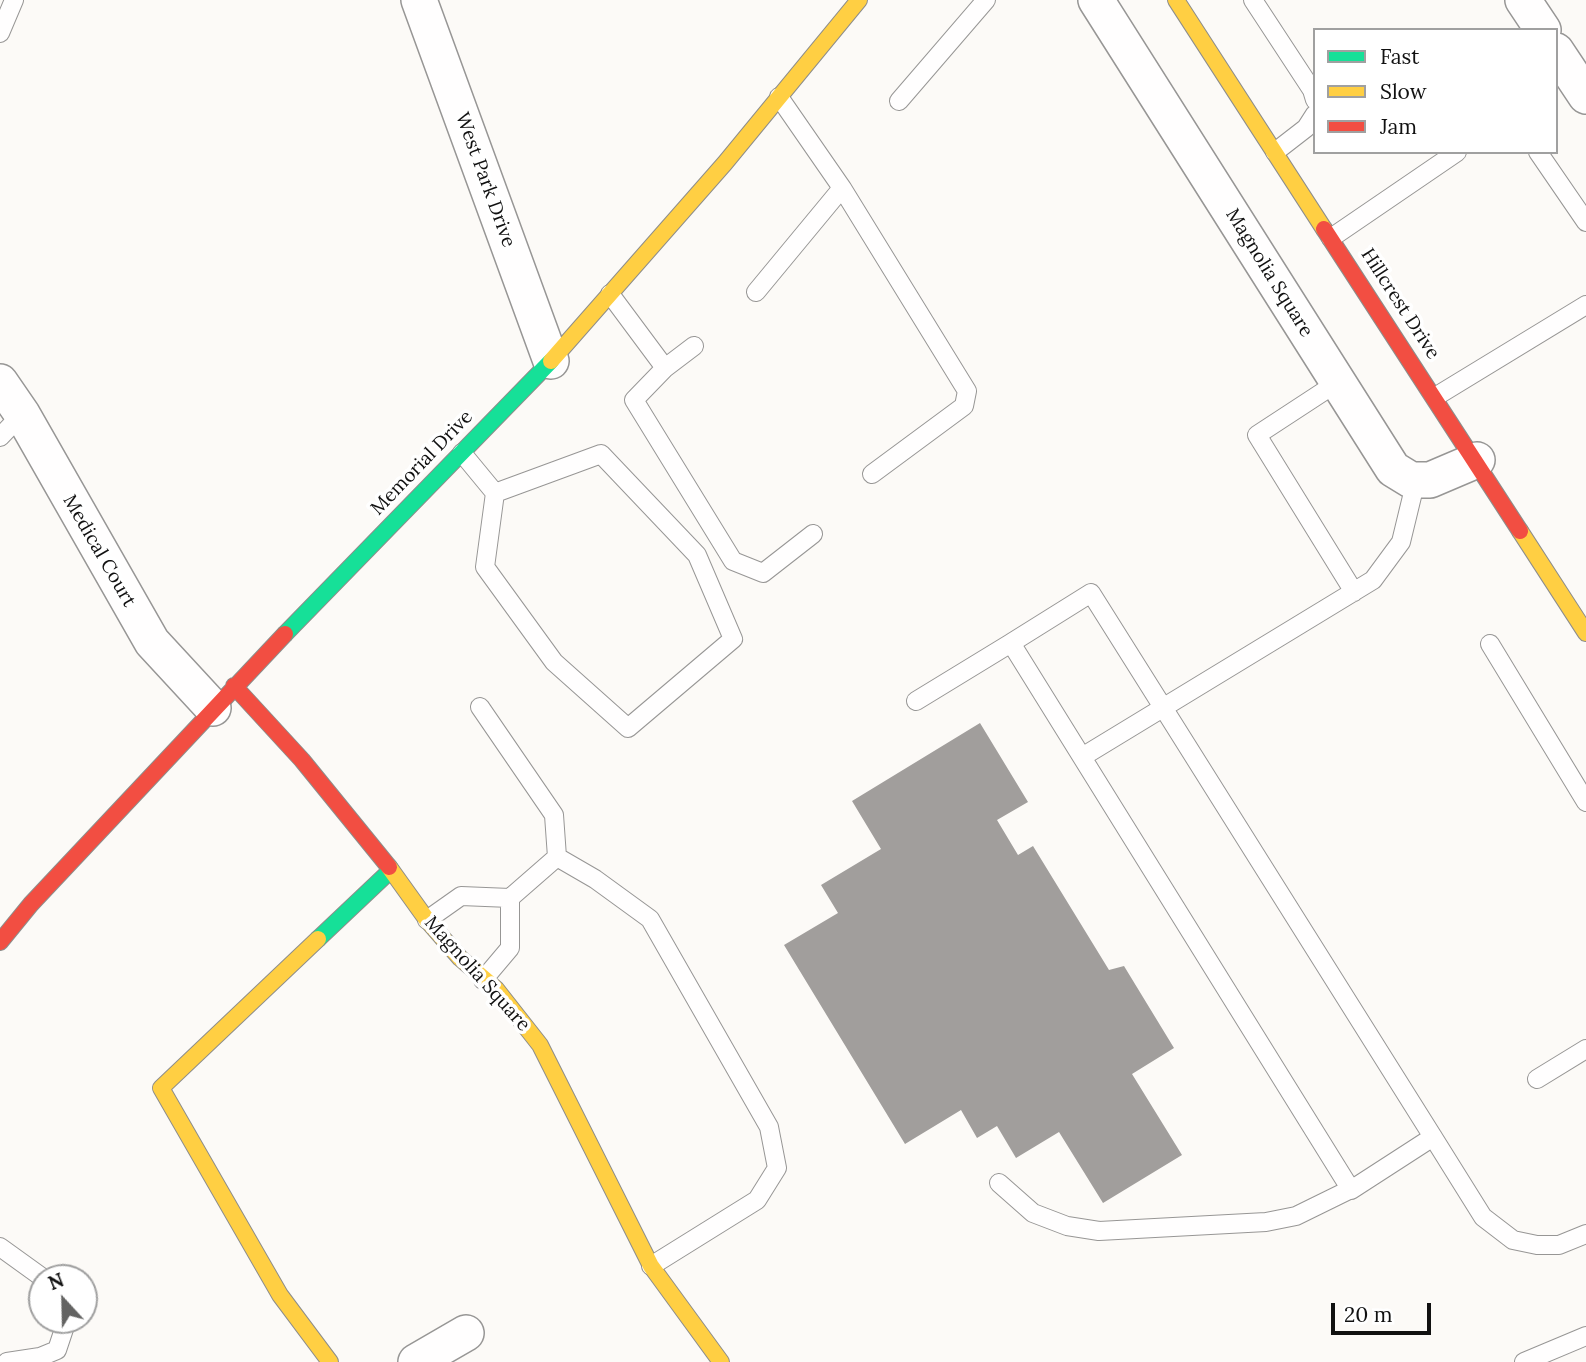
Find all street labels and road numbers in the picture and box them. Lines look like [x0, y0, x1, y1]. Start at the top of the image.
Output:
street label: West Park Drive [450, 110, 520, 250]
street label: Magnolia Square [1220, 205, 1318, 341]
street label: Hillcrest Drive [1356, 244, 1444, 364]
street label: Memorial Drive [366, 406, 478, 520]
street label: Medical Court [58, 491, 140, 611]
street label: Magnolia Square [419, 912, 535, 1036]

